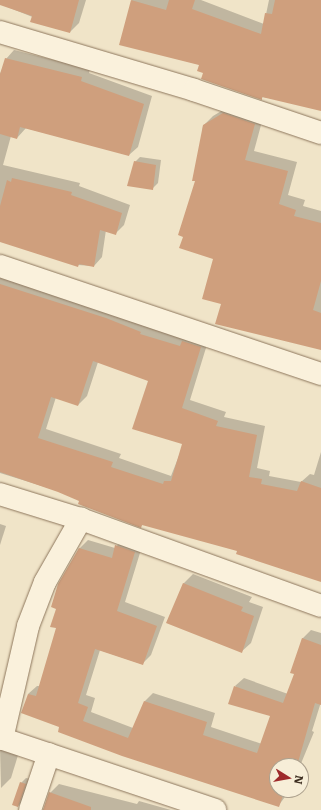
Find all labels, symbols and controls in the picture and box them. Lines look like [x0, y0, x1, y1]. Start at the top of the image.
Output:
north arrow [269, 758, 309, 798]
text: N [291, 774, 309, 786]

